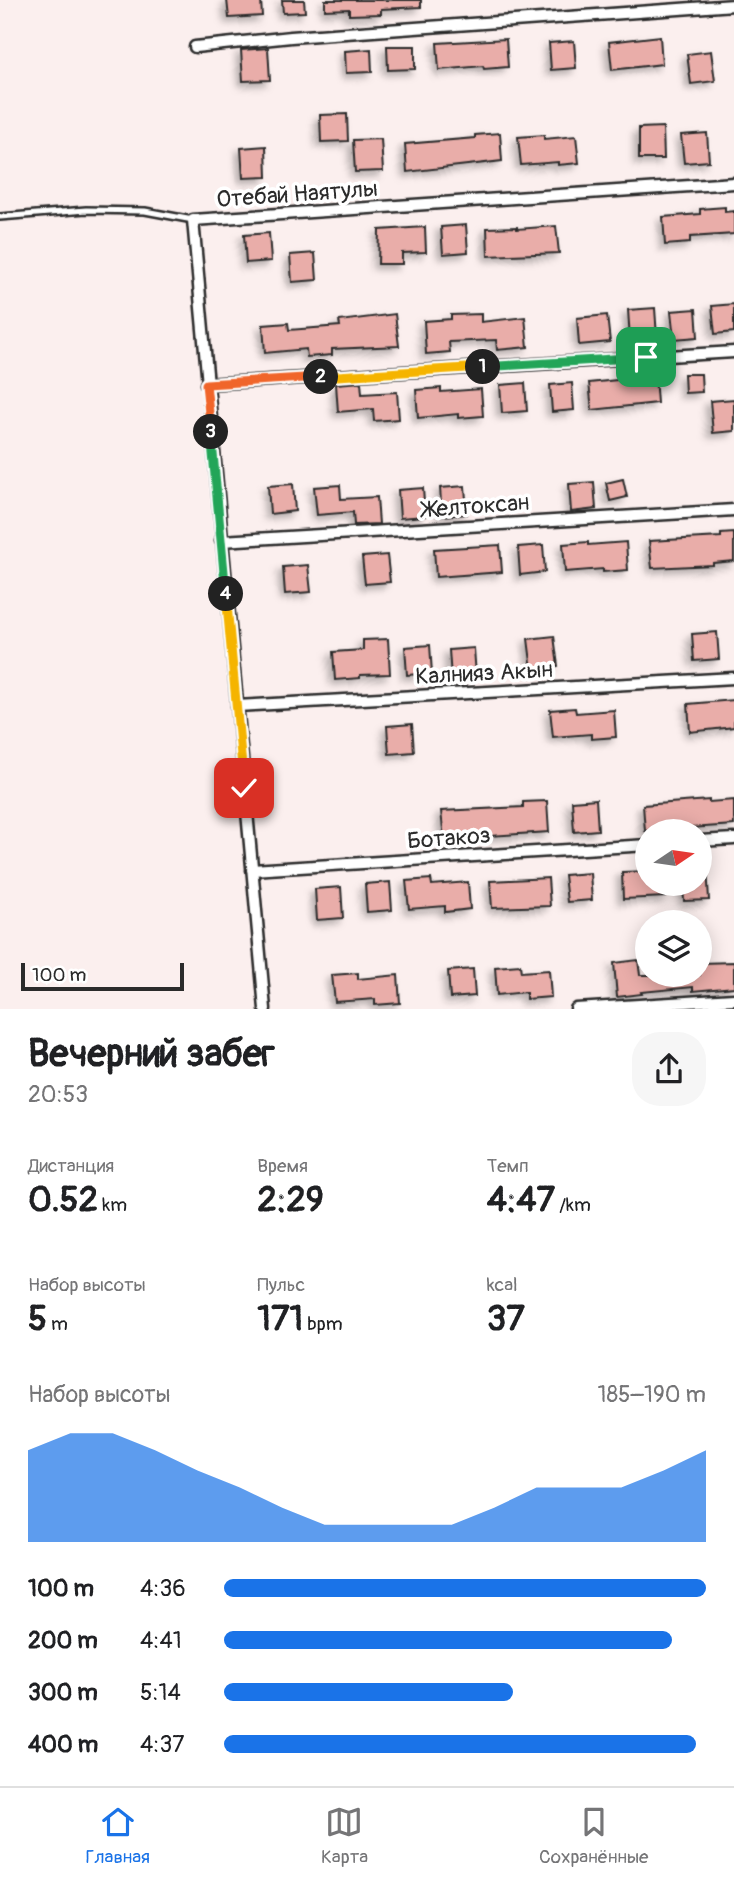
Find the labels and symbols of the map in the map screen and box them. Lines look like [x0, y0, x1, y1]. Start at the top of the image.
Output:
street label: Отебай Наятулы [215, 174, 379, 214]
pin [616, 327, 676, 387]
pin: 1 [466, 350, 500, 384]
pin: 2 [304, 360, 338, 394]
pin: 3 [194, 414, 228, 450]
street label: Желтоксан [419, 488, 530, 524]
pin: 4 [208, 576, 244, 612]
street label: Калнияз Акын [414, 655, 554, 691]
pin [214, 758, 274, 818]
north arrow [635, 819, 712, 896]
street label: Ботакоз [406, 821, 492, 855]
scale bar [21, 960, 184, 992]

